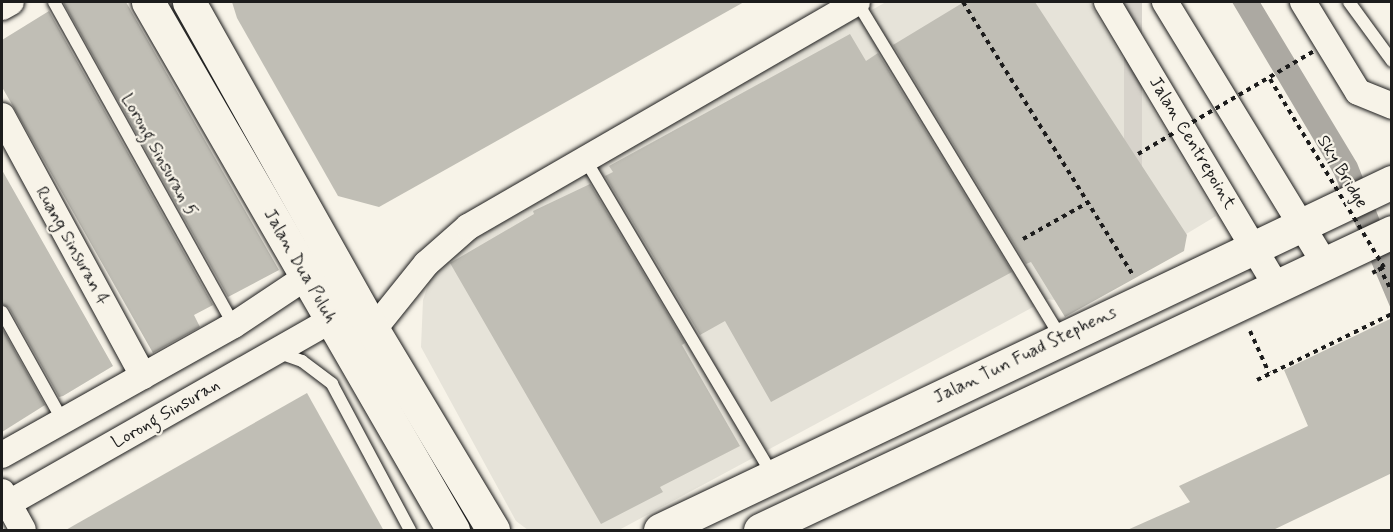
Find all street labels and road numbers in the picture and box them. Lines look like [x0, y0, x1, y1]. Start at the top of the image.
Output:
street label: Jalan Centrepoint [1144, 73, 1240, 213]
street label: Lorong Sinsuran 5 [116, 90, 202, 220]
street label: Sky Bridge [1312, 131, 1372, 213]
street label: Ruang Sinsuran 4 [30, 183, 114, 309]
street label: Jalan Dua Puluh [260, 207, 340, 325]
street label: Jalan Tun Fuad Stephens [935, 304, 1115, 406]
street label: Lorong Sinsuran [108, 374, 224, 454]

